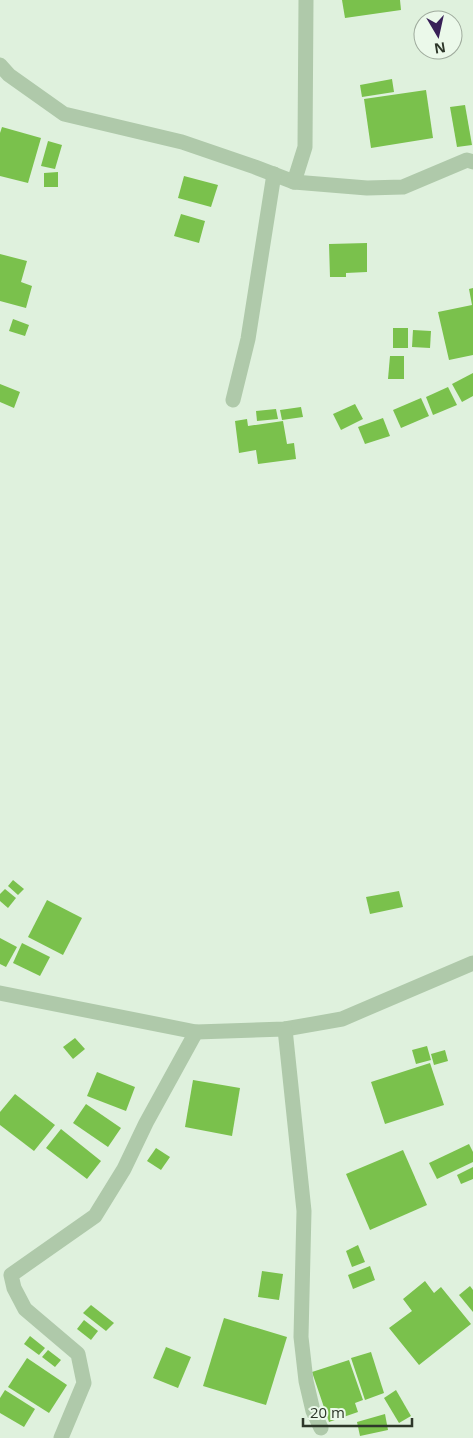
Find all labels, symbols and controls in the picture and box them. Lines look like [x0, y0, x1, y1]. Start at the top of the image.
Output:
north arrow [413, 10, 463, 60]
text: N [433, 38, 447, 59]
scale bar [303, 1396, 412, 1428]
text: 20 m [310, 1402, 345, 1422]

